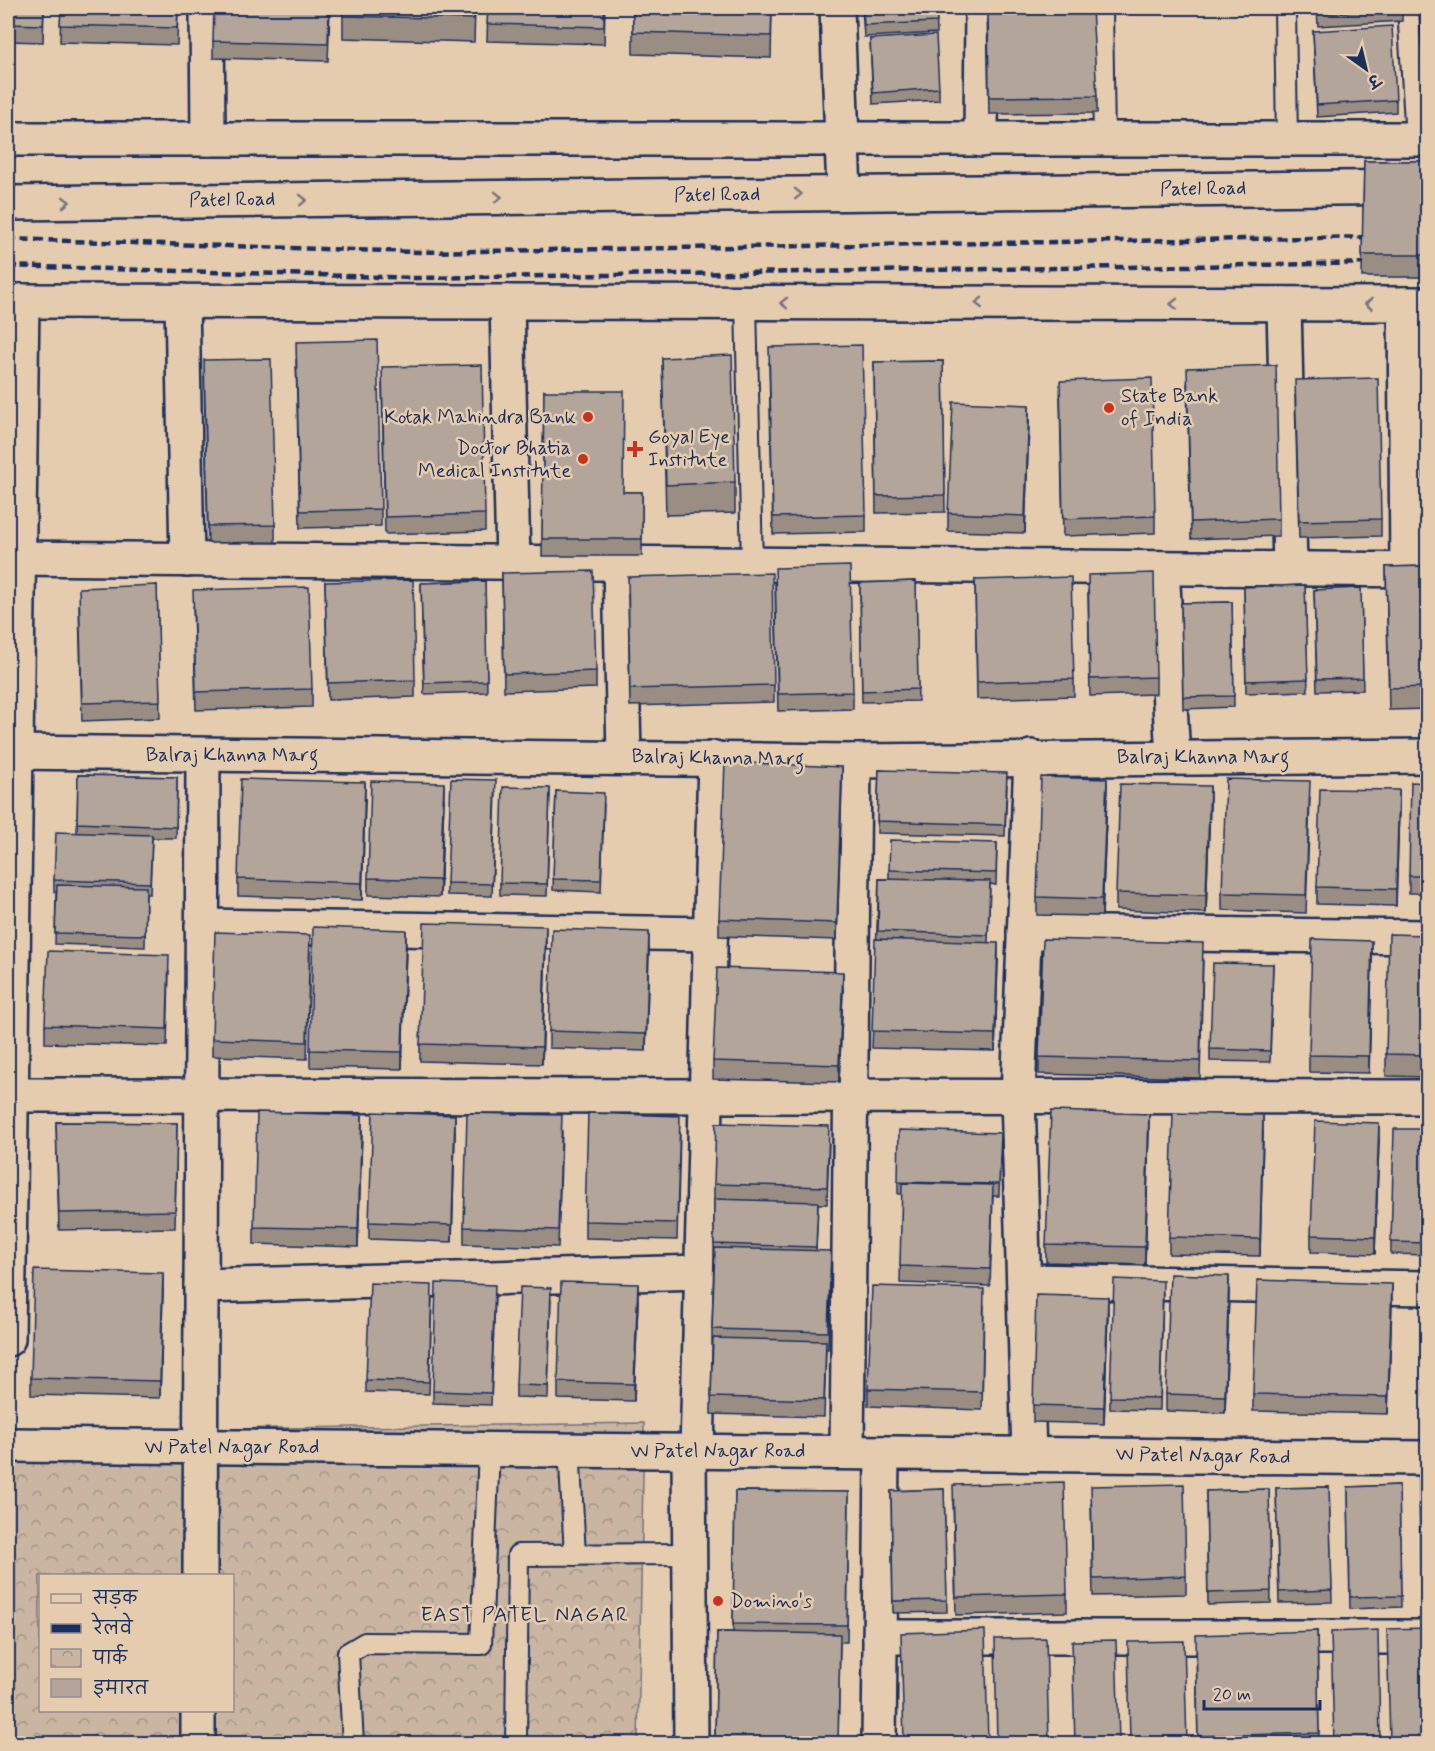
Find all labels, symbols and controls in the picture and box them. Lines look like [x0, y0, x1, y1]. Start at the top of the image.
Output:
north arrow [1336, 39, 1396, 99]
text: उ [1362, 67, 1385, 93]
street label: Patel Road [1160, 175, 1246, 203]
street label: Patel Road [674, 181, 760, 209]
street label: Patel Road [189, 186, 275, 214]
one-way arrow [793, 188, 802, 200]
one-way arrow [493, 191, 502, 203]
one-way arrow [298, 193, 307, 206]
one-way arrow [61, 196, 70, 208]
one-way arrow [780, 297, 789, 309]
one-way arrow [975, 297, 984, 309]
one-way arrow [1170, 298, 1179, 310]
one-way arrow [1365, 298, 1374, 310]
place label: State Bank of India [1121, 383, 1218, 433]
marker: State Bank of India [1102, 401, 1116, 415]
place label: Kotak Mahindra Bank [384, 404, 576, 431]
marker: Kotak Mahindra Bank [581, 410, 595, 424]
place label: Goyal Eye Institute [648, 424, 730, 474]
place label: Doctor Bhatia Medical Institute [418, 435, 571, 485]
marker: Goyal Eye Institute [626, 440, 644, 458]
marker: Doctor Bhatia Medical Institute [576, 452, 590, 466]
street label: Balraj Khanna Marg [146, 742, 318, 771]
street label: Balraj Khanna Marg [631, 743, 805, 775]
street label: Balraj Khanna Marg [1117, 744, 1289, 773]
street label: W Patel Nagar Road [145, 1434, 319, 1462]
street label: W Patel Nagar Road [631, 1438, 805, 1466]
street label: W Patel Nagar Road [1115, 1441, 1291, 1472]
legend [39, 1574, 234, 1712]
text: सड़क [92, 1587, 138, 1611]
place label: Domino's [730, 1588, 812, 1615]
marker: Domino's [711, 1594, 725, 1608]
district label: EAST PATEL NAGAR [420, 1601, 630, 1629]
text: रेलवे [91, 1612, 134, 1641]
text: पार्क [92, 1644, 128, 1671]
scale bar [1204, 1673, 1320, 1711]
text: इमारत [93, 1677, 149, 1701]
text: 20 m [1213, 1683, 1251, 1707]

